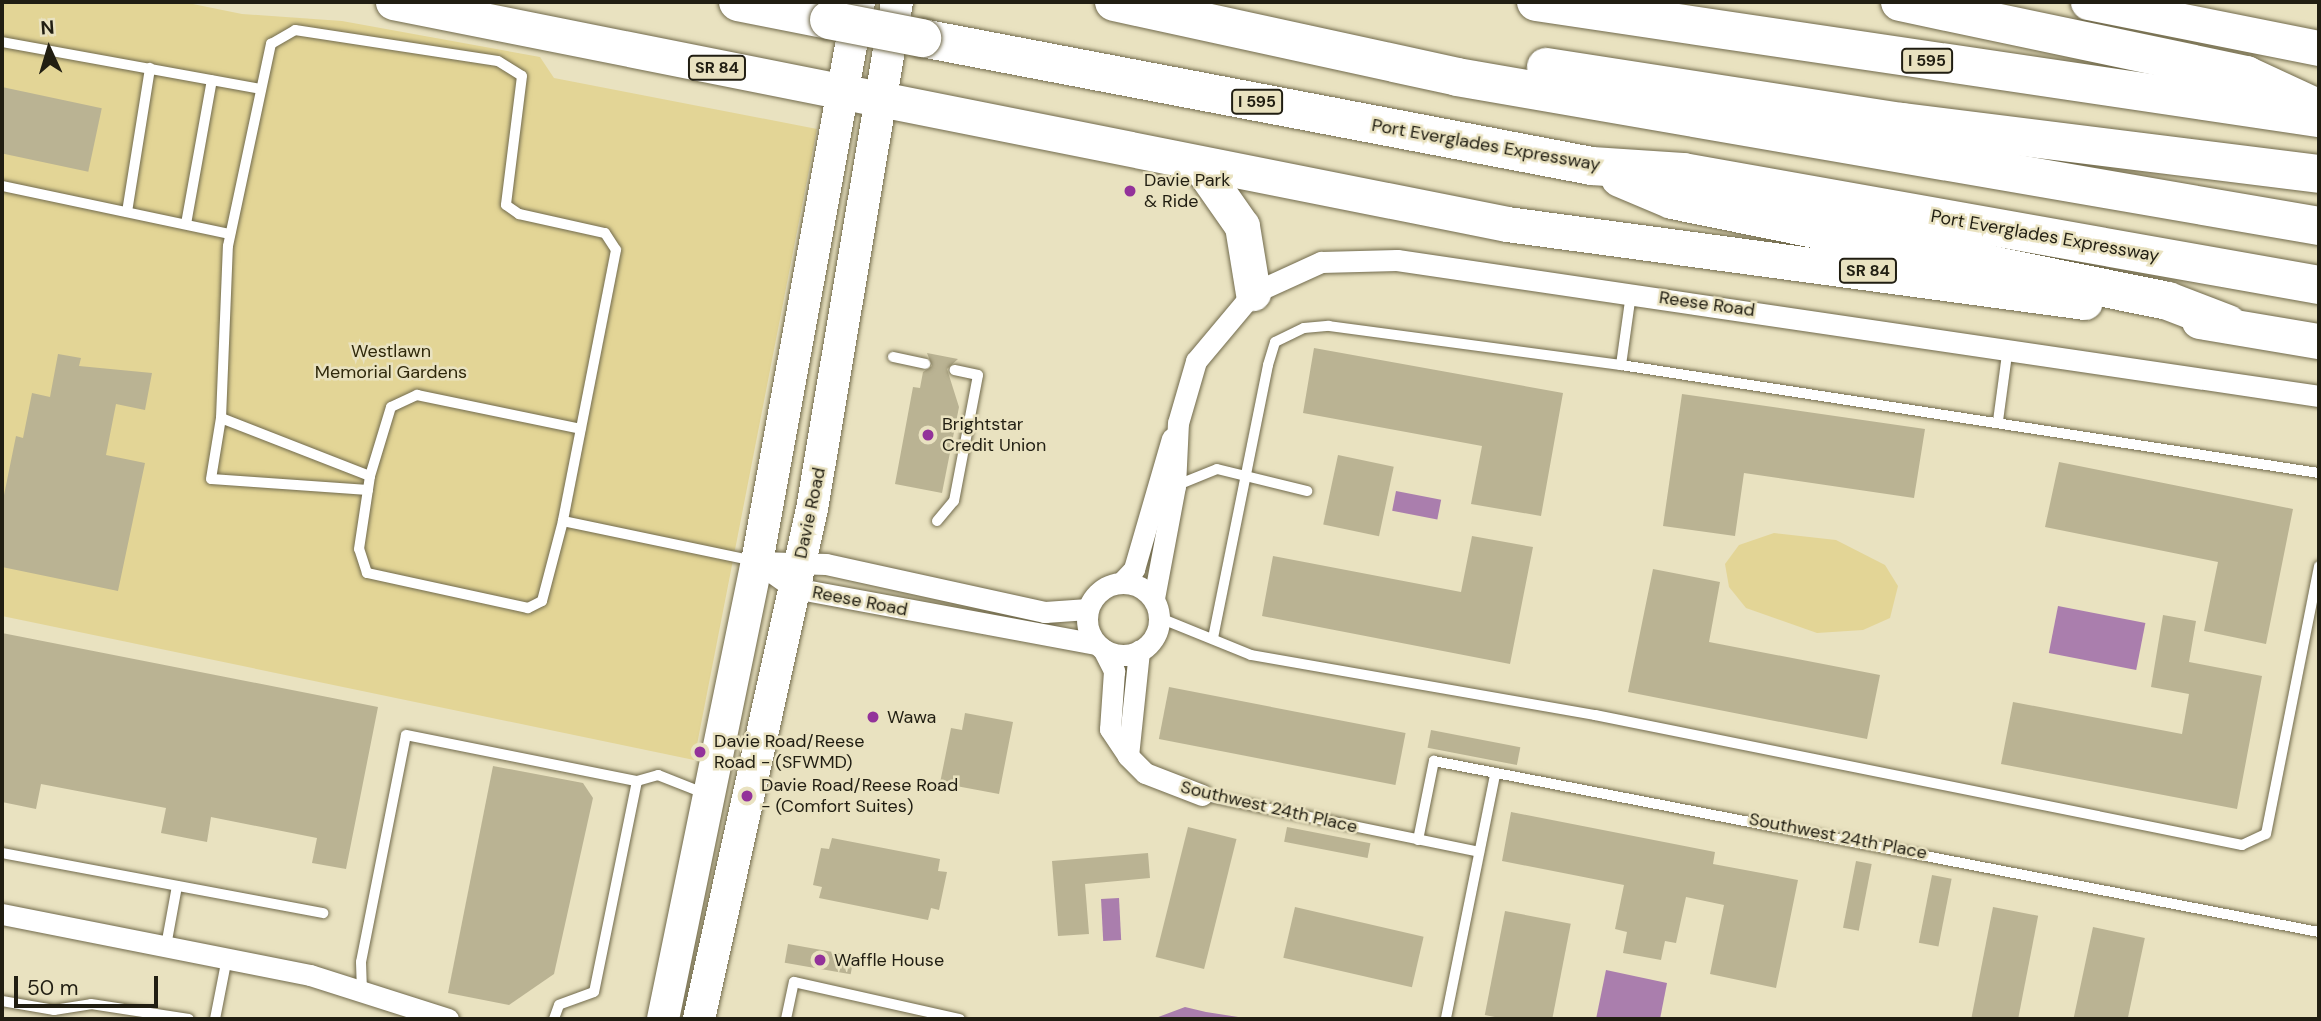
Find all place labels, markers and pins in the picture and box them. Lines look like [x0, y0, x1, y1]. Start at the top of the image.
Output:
place label: Davie Park & Ride [1144, 170, 1230, 212]
marker: Davie Park & Ride [1122, 183, 1138, 199]
place label: Brightstar Credit Union [942, 414, 1046, 457]
marker: Brightstar Credit Union [920, 427, 936, 443]
place label: Wawa [887, 706, 936, 728]
marker: Wawa [865, 709, 881, 725]
place label: Davie Road/Reese Road - (SFWMD) [714, 731, 864, 774]
marker: Davie Road/Reese Road - (SFWMD) [692, 744, 708, 760]
place label: Davie Road/Reese Road - (Comfort Suites) [761, 775, 958, 818]
marker: Davie Road/Reese Road - (Comfort Suites) [739, 788, 755, 804]
place label: Waffle House [834, 949, 944, 971]
marker: Waffle House [812, 952, 828, 968]

